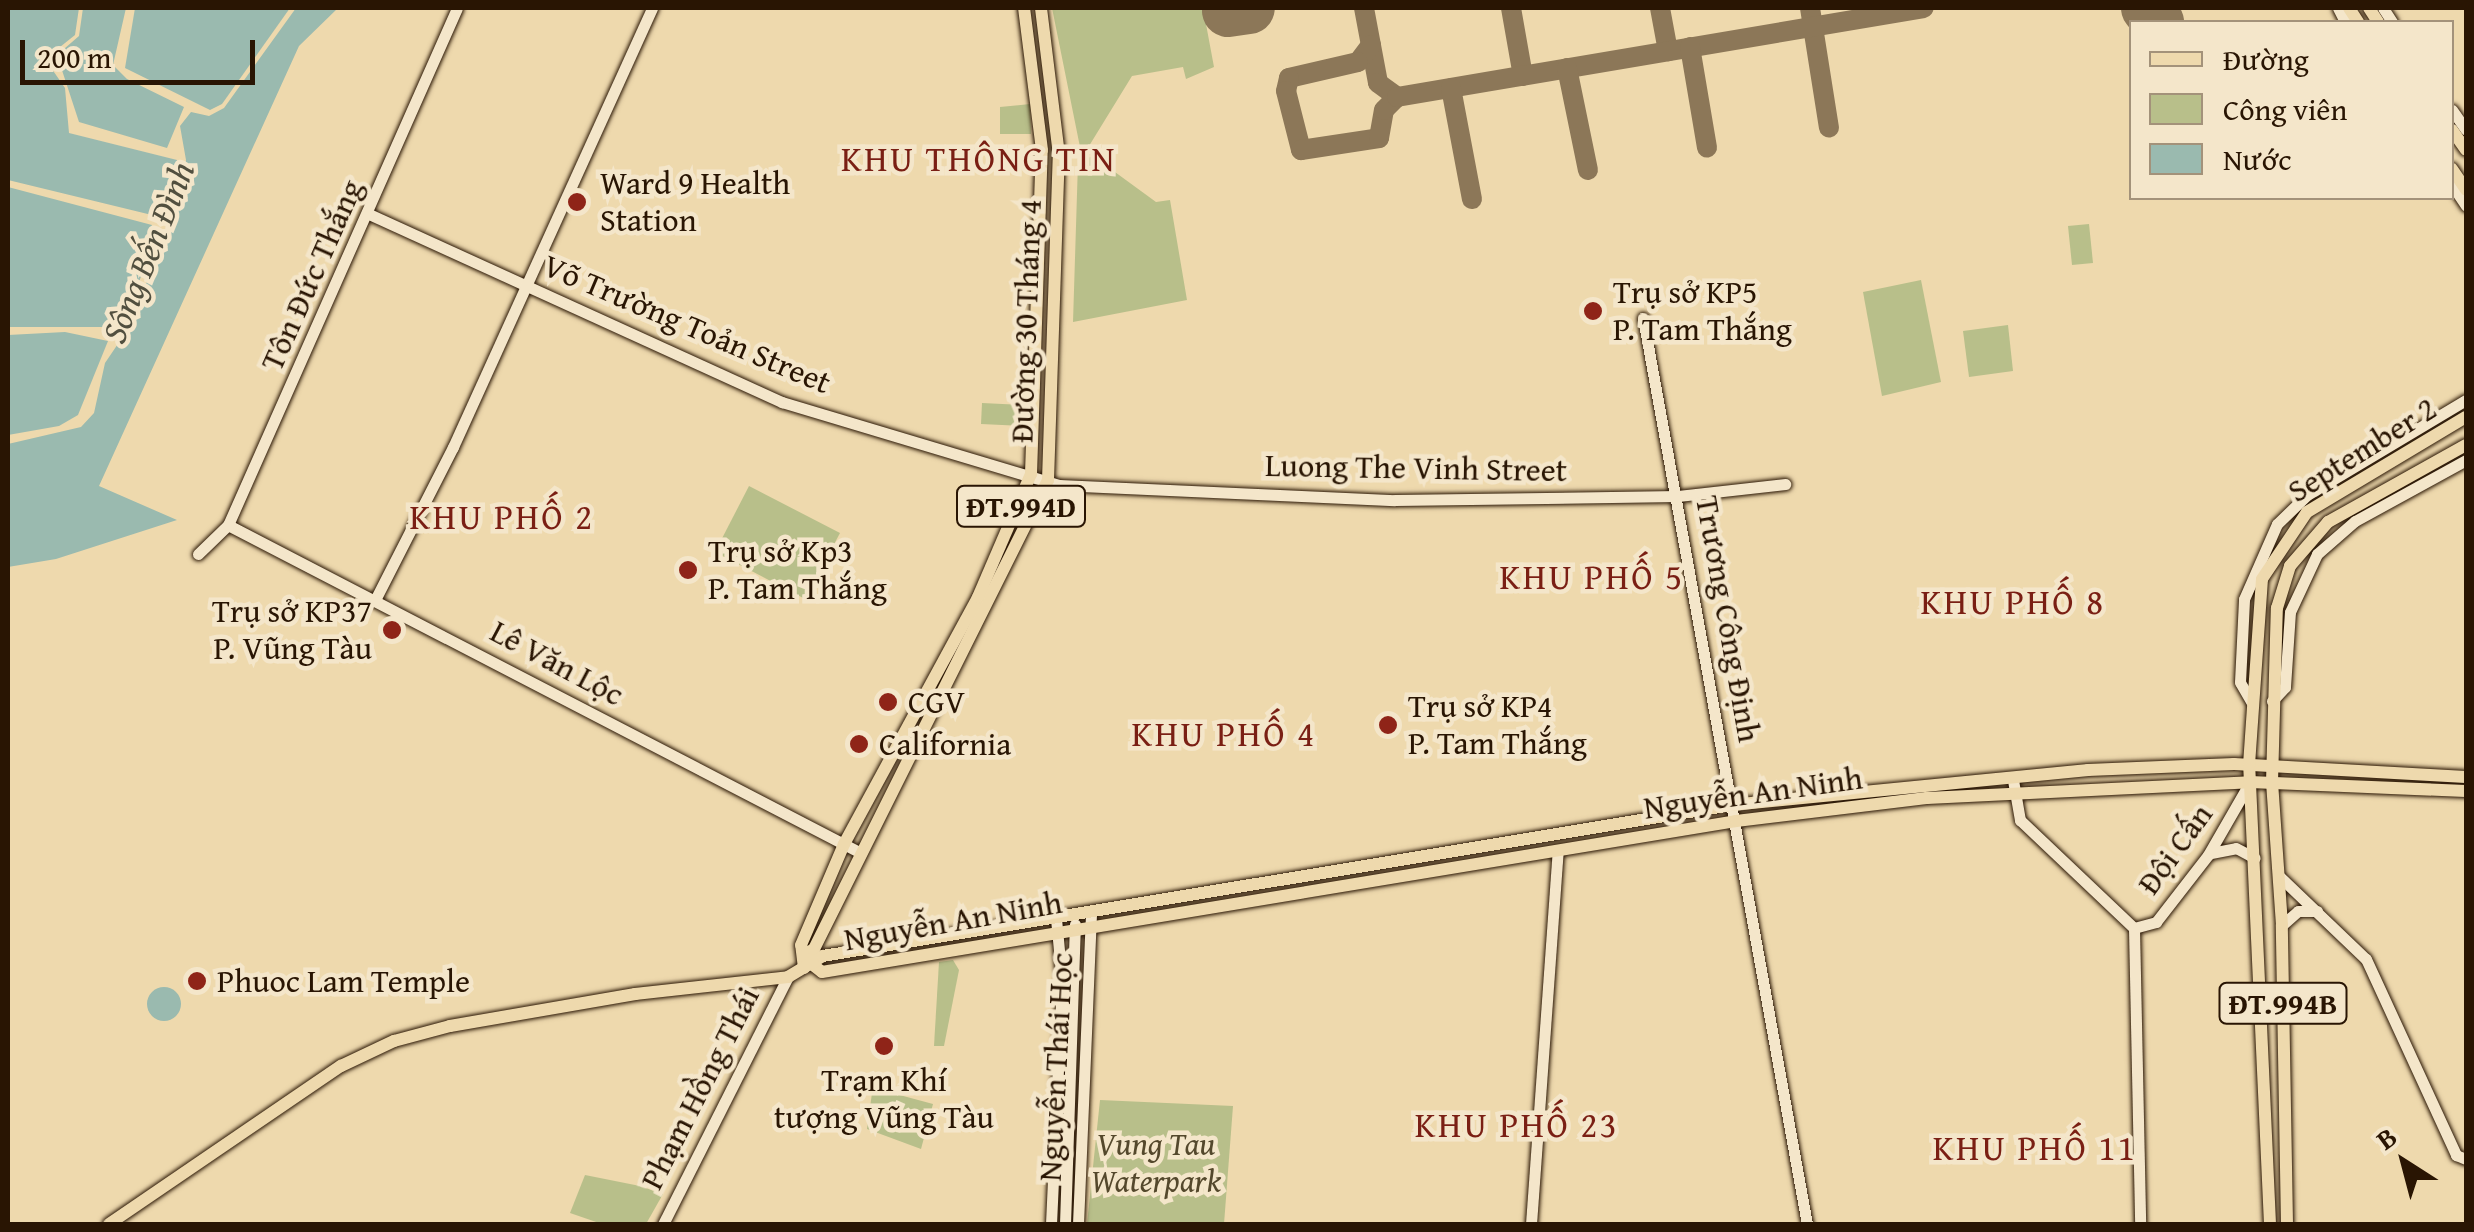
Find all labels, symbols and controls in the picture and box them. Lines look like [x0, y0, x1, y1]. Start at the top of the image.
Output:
scale bar [25, 20, 260, 82]
legend [2129, 20, 2454, 200]
text: 200 m [37, 35, 111, 79]
text: Đường [2223, 37, 2309, 81]
text: Công viên [2223, 87, 2347, 131]
text: Nước [2223, 137, 2292, 181]
district label: KHU THÔNG TIN [841, 138, 1117, 180]
water label: Sông Bến Đình [93, 155, 203, 349]
place label: Ward 9 Health Station [600, 165, 790, 240]
street label: Tôn Đức Thắng [253, 173, 371, 377]
marker: Ward 9 Health Station [564, 189, 590, 215]
street label: Đường 30 Tháng 4 [1003, 199, 1049, 443]
street label: Võ Trường Toản Street [537, 246, 837, 402]
place label: Trụ sở KP5 P. Tam Thắng [1613, 274, 1792, 349]
marker: Trụ sở KP5 P. Tam Thắng [1582, 300, 1604, 322]
street label: September 2 [2281, 389, 2443, 511]
street label: Luong The Vinh Street [1265, 446, 1567, 490]
road number: ĐT.994D [956, 481, 1086, 531]
street label: Trương Công Định [1687, 493, 1769, 745]
district label: KHU PHỐ 2 [409, 496, 595, 538]
place label: Trụ sở Kp3 P. Tam Thắng [708, 533, 887, 608]
district label: KHU PHỐ 5 [1499, 556, 1685, 598]
marker: Trụ sở Kp3 P. Tam Thắng [677, 559, 699, 581]
district label: KHU PHỐ 8 [1920, 581, 2106, 623]
place label: Trụ sở KP37 P. Vũng Tàu [212, 593, 372, 668]
street label: Lê Văn Lộc [484, 612, 630, 714]
marker: Trụ sở KP37 P. Vũng Tàu [381, 619, 403, 641]
place label: CGV [908, 683, 965, 721]
place label: Trụ sở KP4 P. Tam Thắng [1408, 688, 1587, 763]
marker: CGV [877, 691, 899, 713]
district label: KHU PHỐ 4 [1131, 713, 1317, 755]
marker: Trụ sở KP4 P. Tam Thắng [1377, 714, 1399, 736]
place label: California [879, 725, 1011, 763]
marker: California [848, 733, 870, 755]
street label: Nguyễn An Ninh [1641, 759, 1865, 827]
street label: Đội Cấn [2129, 796, 2221, 902]
street label: Nguyễn An Ninh [841, 883, 1065, 959]
street label: Nguyễn Thái Học [1031, 952, 1081, 1182]
place label: Phuoc Lam Temple [217, 962, 470, 1000]
marker: Phuoc Lam Temple [186, 970, 208, 992]
road number: ĐT.994B [2218, 978, 2348, 1028]
street label: Phạm Hồng Thái [632, 980, 768, 1196]
marker: Trạm Khí tượng Vũng Tàu [873, 1035, 895, 1057]
place label: Trạm Khí tượng Vũng Tàu [774, 1062, 994, 1137]
district label: KHU PHỐ 23 [1415, 1104, 1619, 1146]
north arrow [2354, 1112, 2454, 1212]
text: B [2367, 1116, 2405, 1159]
park label: Vung Tau Waterpark [1091, 1126, 1221, 1201]
district label: KHU PHỐ 11 [1933, 1127, 2137, 1169]

